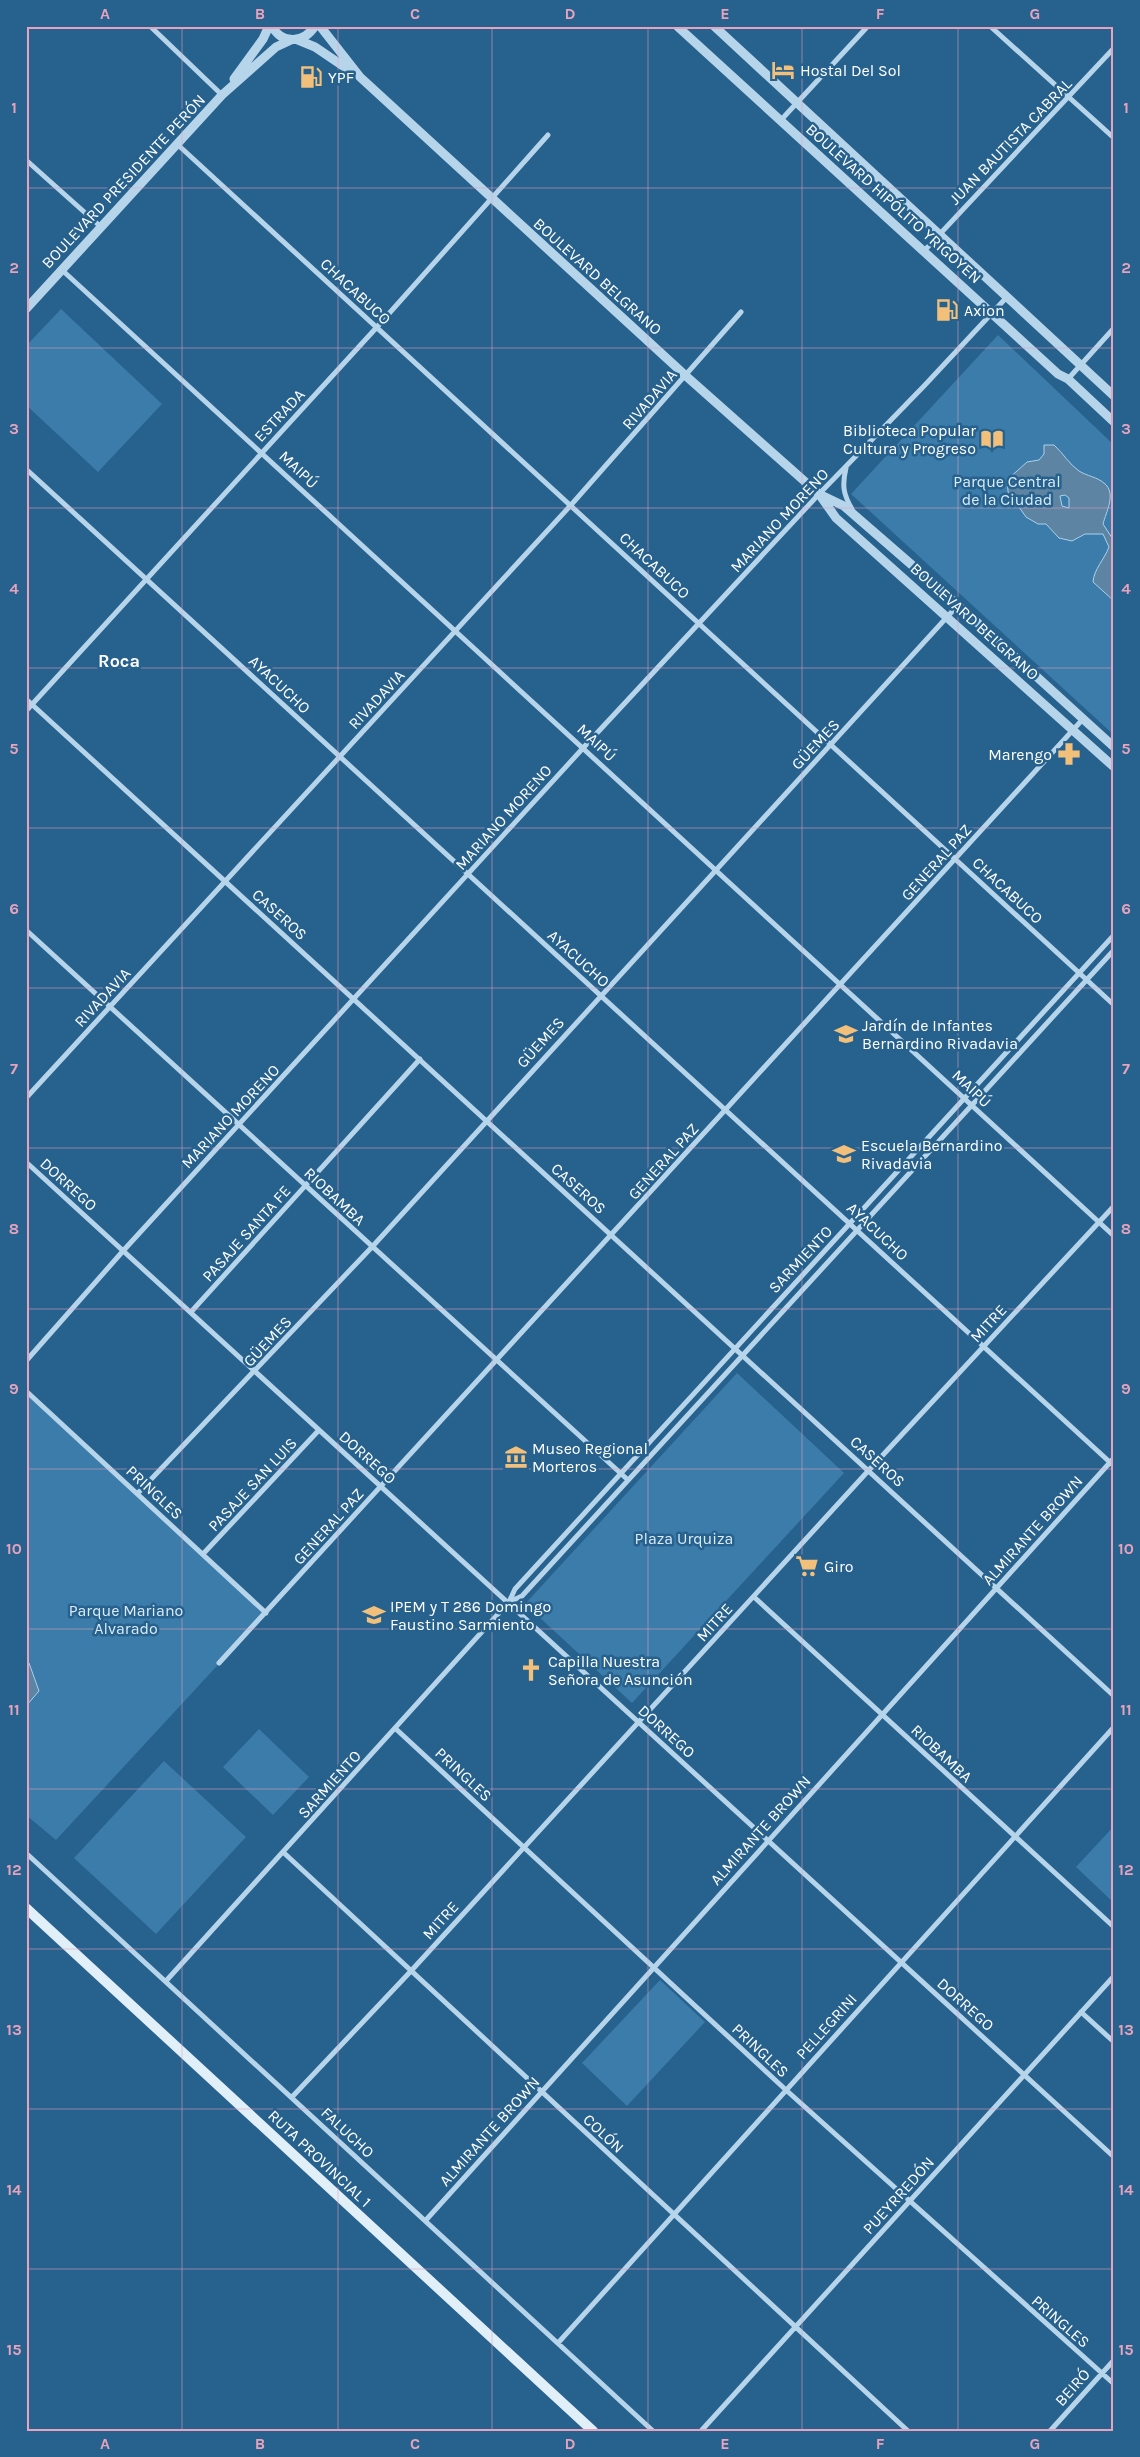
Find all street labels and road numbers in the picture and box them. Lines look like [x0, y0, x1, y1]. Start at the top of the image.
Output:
street label: JUAN BAUTISTA CABRAL [945, 74, 1076, 208]
street label: BOULEVARD PRESIDENTE PERÓN [38, 90, 209, 272]
street label: BOULEVARD HIPÓLITO YRIGOYEN [802, 119, 985, 287]
street label: BOULEVARD BELGRANO [530, 214, 666, 339]
street label: CHACABUCO [317, 254, 395, 329]
street label: RIVADAVIA [618, 365, 681, 433]
street label: ESTRADA [250, 385, 309, 446]
street label: MAIPÚ [275, 447, 322, 492]
street label: MARIANO MORENO [726, 464, 832, 576]
street label: CHACABUCO [616, 528, 694, 603]
street label: BOULEVARD BELGRANO [907, 559, 1043, 684]
street label: AYACUCHO [245, 651, 314, 717]
street label: RIVADAVIA [344, 666, 409, 733]
street label: GÜEMES [787, 715, 843, 773]
street label: MAIPÚ [573, 720, 620, 765]
street label: MARIANO MORENO [451, 761, 556, 874]
street label: GENERAL PAZ [897, 820, 976, 905]
street label: CHACABUCO [969, 853, 1047, 928]
street label: CASEROS [248, 885, 311, 944]
street label: AYACUCHO [544, 926, 614, 991]
street label: RIVADAVIA [70, 964, 135, 1031]
street label: GÜEMES [513, 1013, 568, 1072]
street label: MARIANO MORENO [177, 1060, 283, 1172]
street label: MAIPÚ [948, 1066, 995, 1111]
street label: GENERAL PAZ [624, 1119, 703, 1204]
street label: DORREGO [36, 1154, 101, 1215]
street label: CASEROS [547, 1159, 610, 1218]
street label: RIOBAMBA [300, 1163, 369, 1229]
street label: PASAJE SANTA FE [198, 1181, 295, 1285]
street label: AYACUCHO [843, 1198, 912, 1264]
street label: SARMIENTO [764, 1222, 836, 1297]
street label: MITRE [966, 1300, 1011, 1346]
street label: GÜEMES [239, 1312, 295, 1370]
street label: DORREGO [335, 1427, 400, 1488]
street label: CASEROS [846, 1432, 909, 1491]
street label: PASAJE SAN LUIS [204, 1434, 301, 1535]
street label: PRINGLES [122, 1461, 187, 1523]
street label: ALMIRANTE BROWN [978, 1472, 1087, 1589]
street label: GENERAL PAZ [289, 1484, 368, 1569]
street label: MITRE [692, 1599, 736, 1645]
street label: DORREGO [634, 1701, 699, 1762]
street label: RIOBAMBA [907, 1720, 976, 1786]
street label: PRINGLES [431, 1743, 496, 1805]
street label: SARMIENTO [294, 1746, 365, 1822]
street label: ALMIRANTE BROWN [706, 1772, 815, 1889]
street label: MITRE [418, 1897, 462, 1943]
street label: DORREGO [933, 1974, 998, 2035]
street label: PELLEGRINI [792, 1990, 861, 2063]
street label: PRINGLES [728, 2019, 793, 2081]
street label: ALMIRANTE BROWN [435, 2073, 544, 2190]
street label: FALUCHO [317, 2103, 378, 2162]
street label: RUTA PROVINCIAL 1 [264, 2106, 375, 2211]
street label: COLÓN [579, 2110, 628, 2157]
street label: PUEYRREDÓN [859, 2153, 938, 2238]
street label: PRINGLES [1028, 2291, 1094, 2352]
street label: BEIRÓ [1051, 2365, 1094, 2410]

